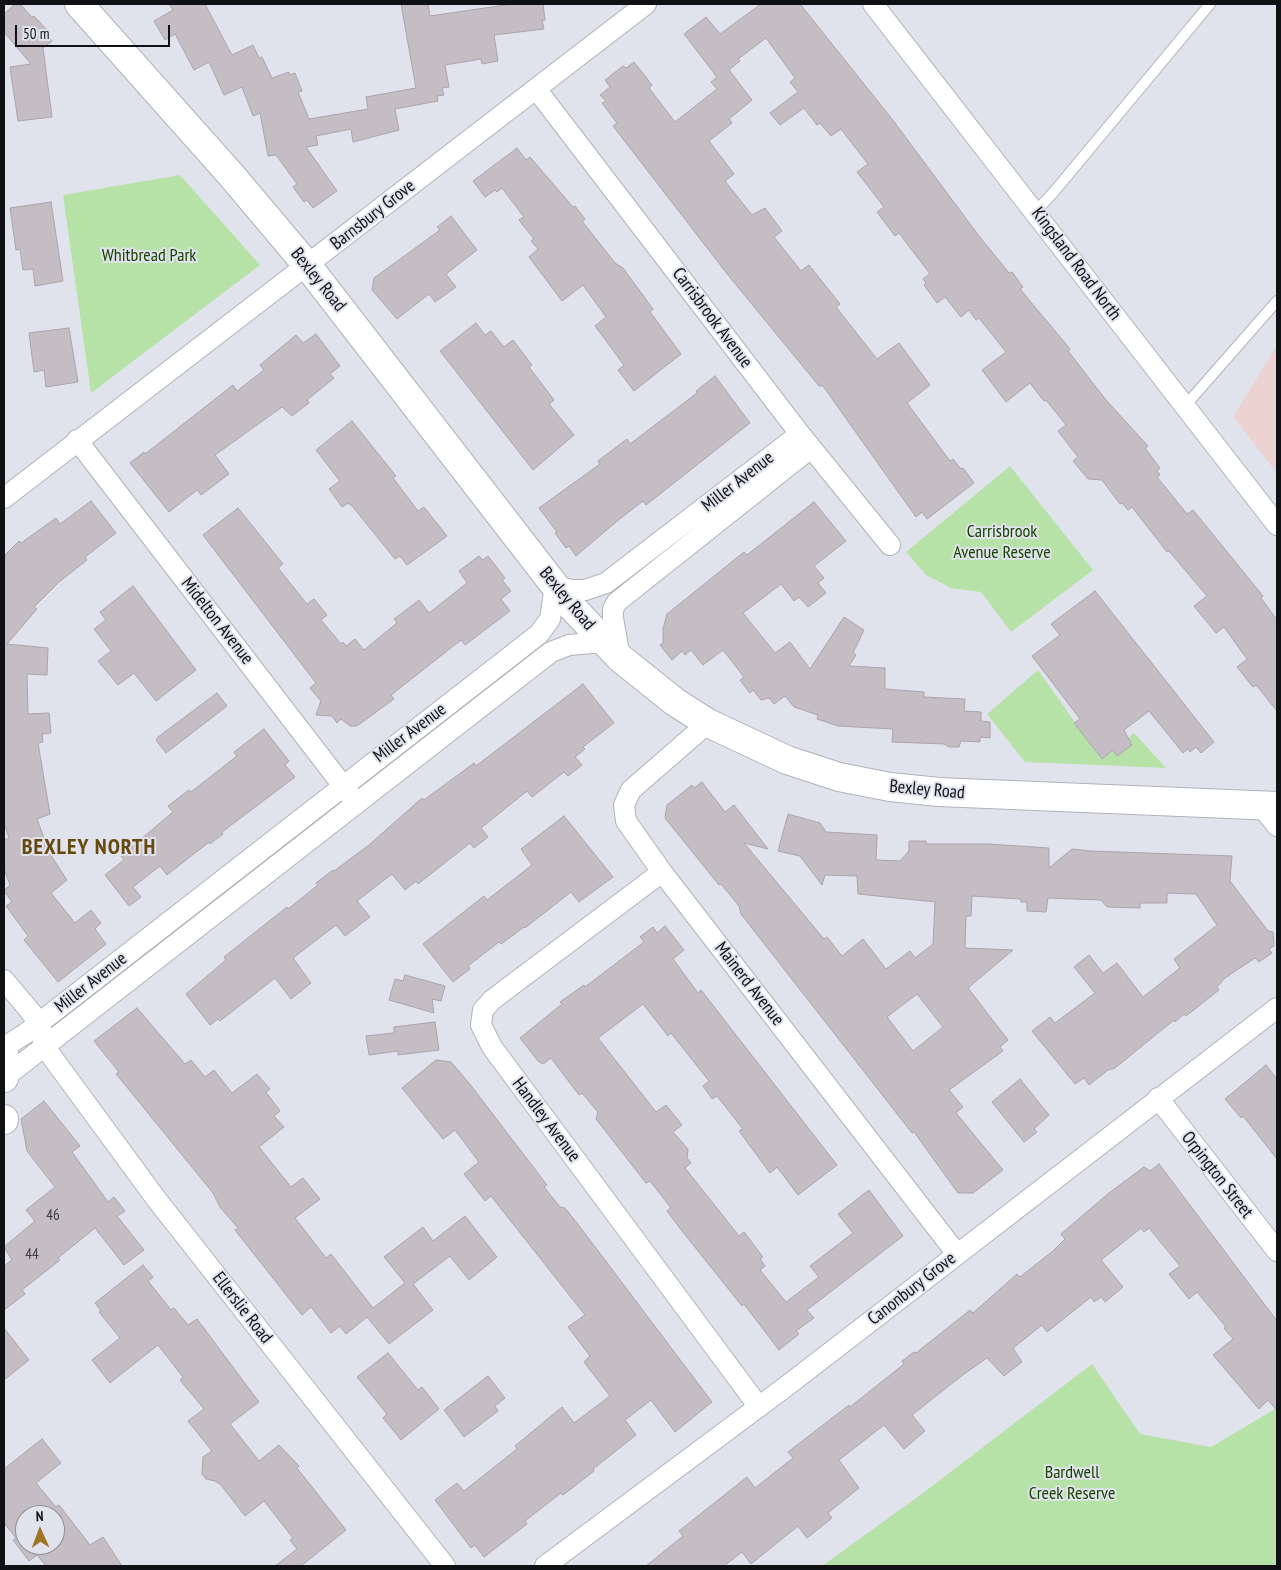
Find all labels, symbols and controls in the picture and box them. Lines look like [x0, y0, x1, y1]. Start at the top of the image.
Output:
scale bar [18, 15, 172, 47]
text: 50 m [23, 24, 49, 43]
street label: Barnsbury Grove [326, 175, 420, 255]
street label: Kingsland Road North [1027, 203, 1125, 325]
street label: Bexley Road [286, 244, 350, 316]
park label: Whitbread Park [102, 245, 196, 267]
street label: Carrisbrook Avenue [667, 264, 757, 372]
street label: Miller Avenue [698, 447, 778, 517]
park label: Carrisbrook Avenue Reserve [953, 521, 1051, 564]
street label: Bexley Road [534, 563, 600, 635]
street label: Midelton Avenue [176, 573, 258, 669]
street label: Miller Avenue [369, 699, 451, 767]
street label: Bexley Road [888, 776, 966, 804]
district label: BEXLEY NORTH [20, 835, 158, 861]
street label: Mainerd Avenue [710, 938, 788, 1030]
street label: Miller Avenue [51, 948, 131, 1018]
street label: Handley Avenue [507, 1074, 585, 1166]
street label: Orpington Street [1177, 1127, 1257, 1223]
house number: 46 [46, 1207, 60, 1225]
house number: 44 [25, 1246, 39, 1264]
street label: Canonbury Grove [864, 1248, 960, 1330]
street label: Ellerslie Road [207, 1268, 277, 1348]
park label: Bardwell Creek Reserve [1029, 1462, 1115, 1505]
north arrow [15, 1505, 65, 1555]
text: N [35, 1507, 44, 1525]

